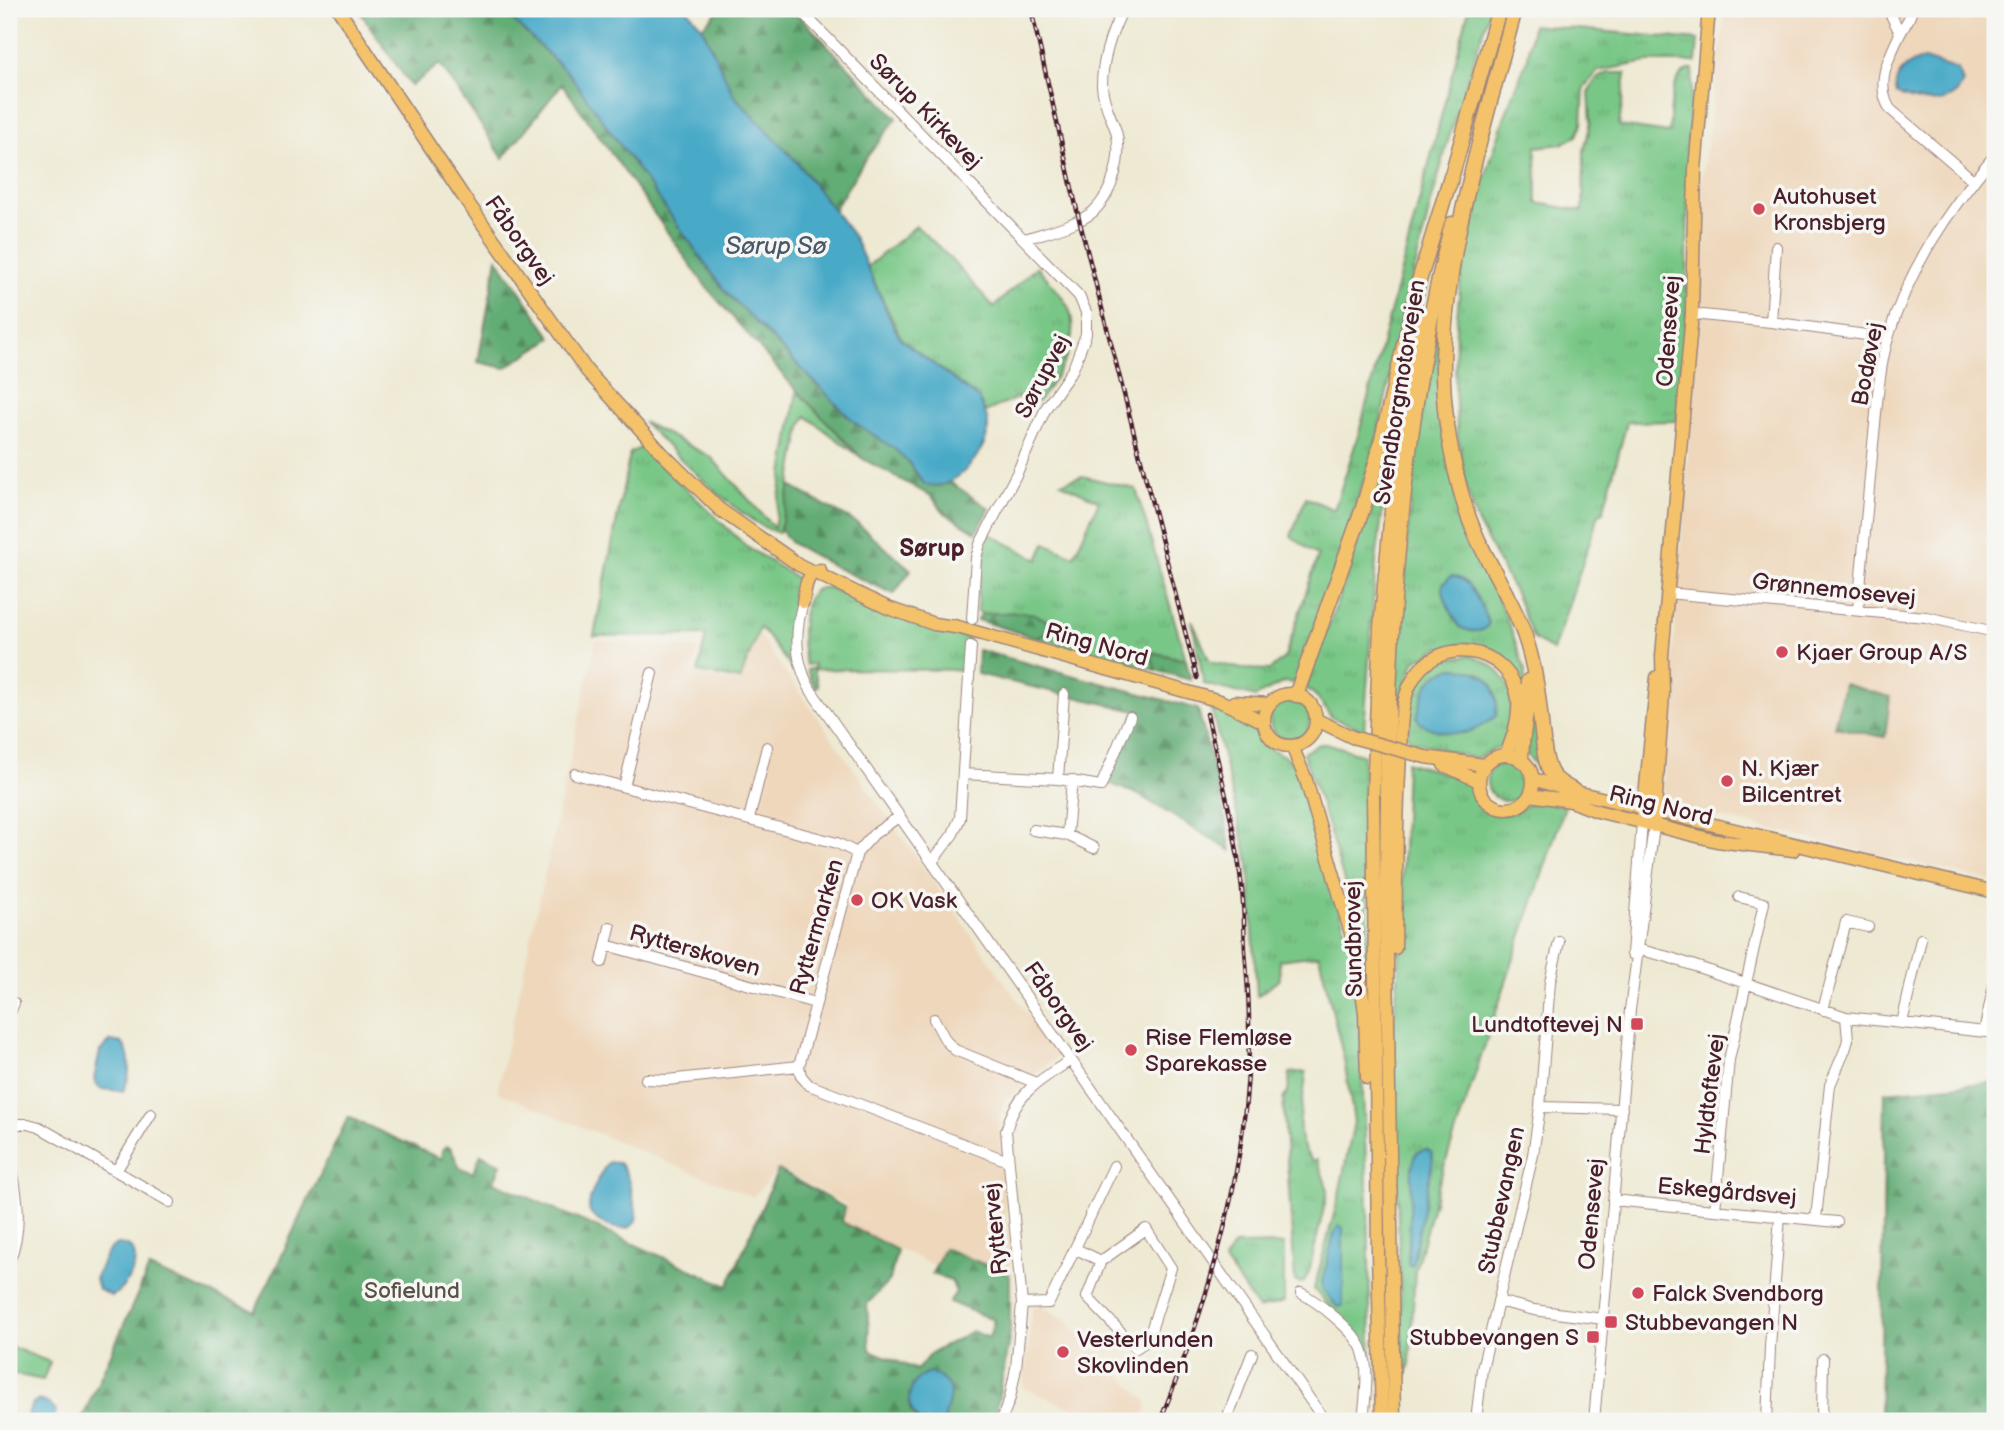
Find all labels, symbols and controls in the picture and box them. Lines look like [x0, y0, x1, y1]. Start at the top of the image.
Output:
street label: Sørup Kirkevej [863, 48, 988, 175]
place label: Autohuset Kronsbjerg [1773, 183, 1886, 237]
street label: Fåborgvej [478, 190, 560, 291]
marker: Autohuset Kronsbjerg [1751, 201, 1767, 217]
water label: Sørup Sø [725, 232, 828, 261]
street label: Odensevej [1651, 274, 1687, 388]
street label: Svendborgmotorvejen [1368, 278, 1432, 507]
street label: Bodøvej [1846, 320, 1890, 408]
street label: Sørupvej [1009, 330, 1077, 423]
district label: Sørup [900, 534, 965, 563]
street label: Grønnemosevej [1751, 567, 1917, 613]
street label: Ring Nord [1042, 617, 1151, 673]
place label: Kjaer Group A/S [1796, 639, 1968, 667]
marker: Kjaer Group A/S [1774, 644, 1790, 660]
place label: N. Kjær Bilcentret [1741, 755, 1842, 809]
marker: N. Kjær Bilcentret [1719, 773, 1735, 789]
street label: Ring Nord [1606, 780, 1715, 832]
street label: Ryttermarken [784, 856, 850, 999]
street label: Sundbrovej [1339, 880, 1369, 997]
place label: OK Vask [871, 887, 958, 915]
marker: OK Vask [849, 892, 865, 908]
street label: Rytterskoven [626, 919, 763, 983]
street label: Fåborgvej [1017, 956, 1099, 1057]
place label: Lundtoftevej N [1471, 1011, 1623, 1039]
marker: Lundtoftevej N [1629, 1016, 1645, 1032]
place label: Rise Flemløse Sparekasse [1145, 1024, 1292, 1078]
street label: Hyldtoftevej [1689, 1032, 1731, 1156]
marker: Rise Flemløse Sparekasse [1123, 1042, 1139, 1058]
street label: Stubbevangen [1473, 1124, 1531, 1276]
street label: Odensevej [1573, 1157, 1611, 1271]
street label: Eskegårdsvej [1656, 1172, 1798, 1212]
street label: Ryttervej [977, 1182, 1015, 1276]
park label: Sofielund [364, 1277, 460, 1305]
place label: Falck Svendborg [1652, 1280, 1824, 1308]
marker: Falck Svendborg [1630, 1285, 1646, 1301]
place label: Stubbevangen N [1625, 1309, 1798, 1337]
marker: Stubbevangen N [1603, 1314, 1619, 1330]
place label: Stubbevangen S [1410, 1324, 1579, 1352]
place label: Vesterlunden Skovlinden [1077, 1326, 1213, 1380]
marker: Stubbevangen S [1585, 1329, 1601, 1345]
marker: Vesterlunden Skovlinden [1055, 1344, 1071, 1360]

